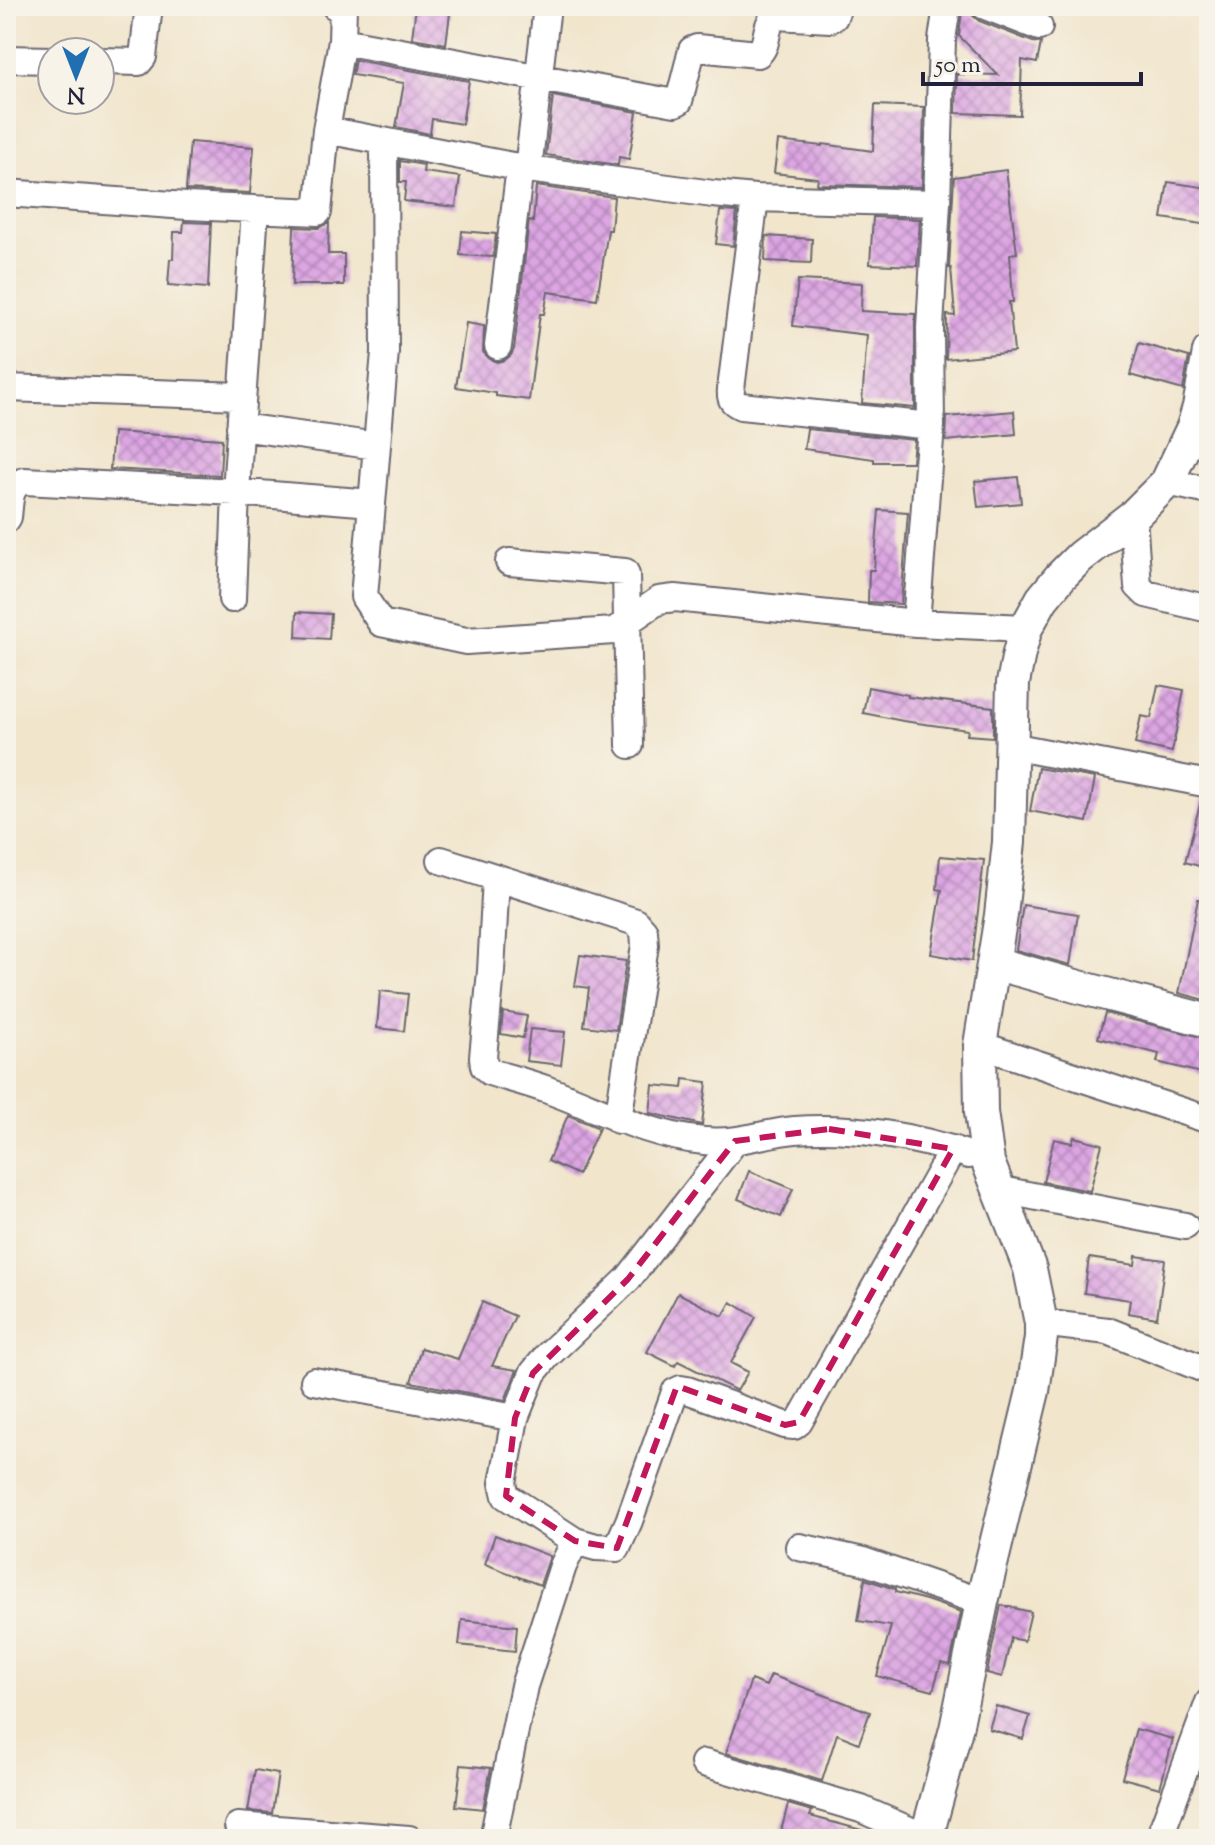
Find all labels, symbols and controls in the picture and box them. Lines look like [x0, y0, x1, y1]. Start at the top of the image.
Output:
north arrow [36, 36, 116, 116]
scale bar [923, 36, 1141, 86]
text: 50 m [933, 49, 981, 83]
text: N [67, 77, 85, 109]

